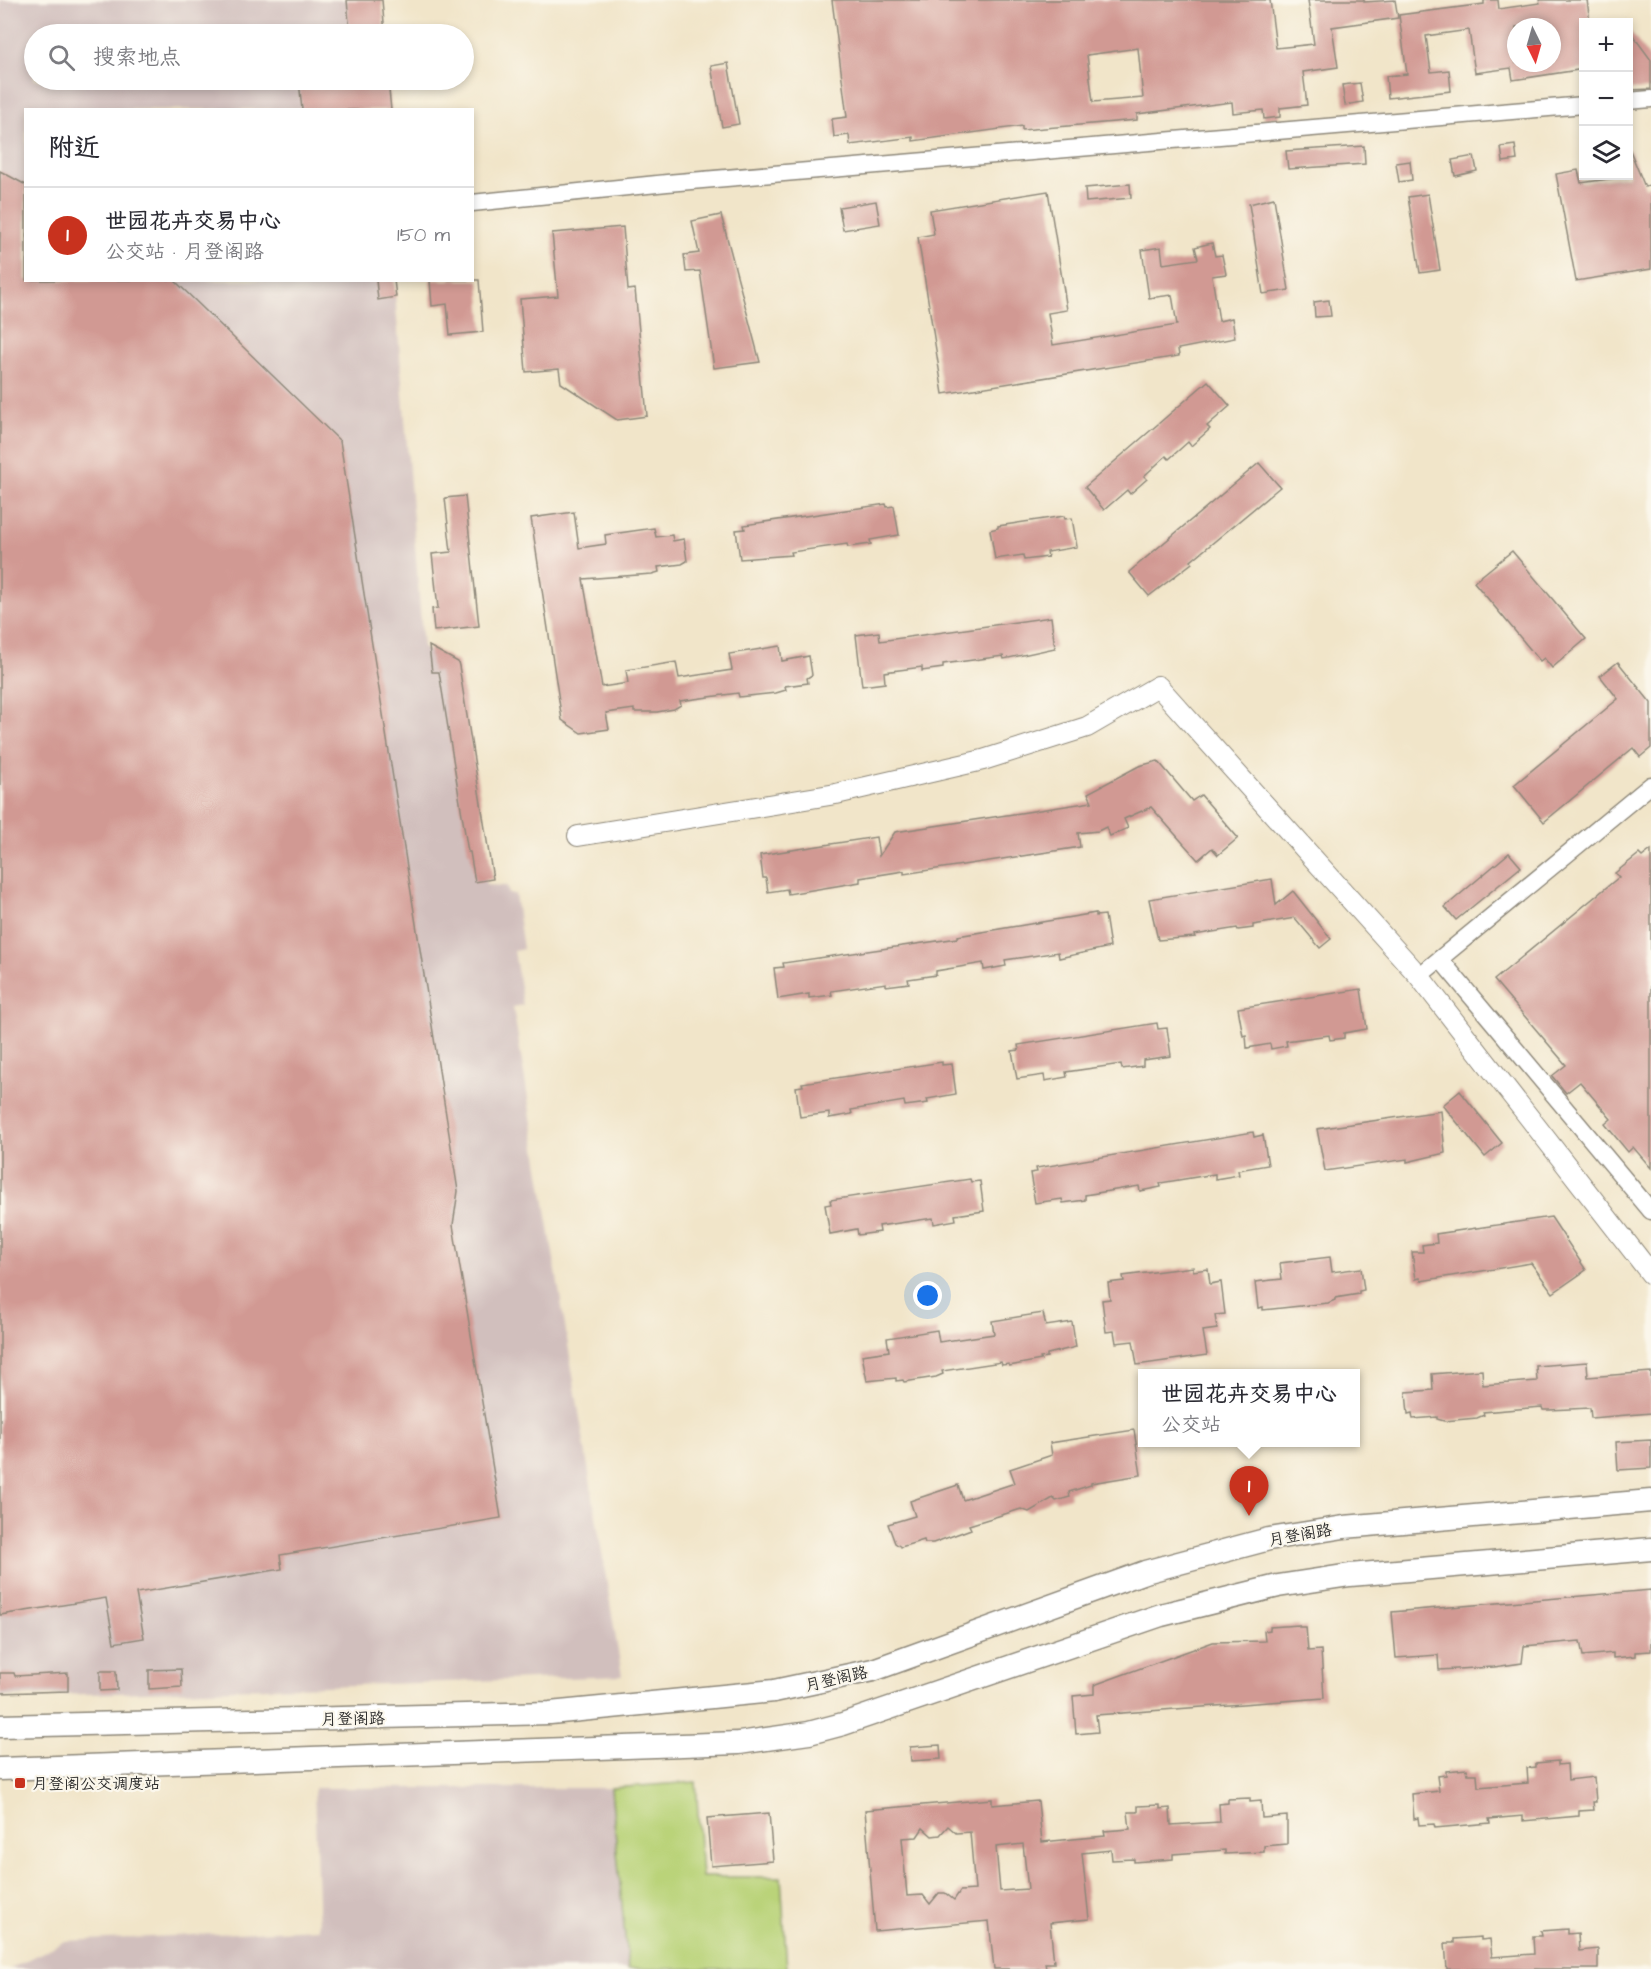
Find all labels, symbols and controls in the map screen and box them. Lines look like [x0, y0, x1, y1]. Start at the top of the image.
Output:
north arrow [1507, 18, 1561, 72]
map controls [1579, 18, 1633, 180]
button: + [1579, 18, 1633, 72]
search box [24, 24, 474, 90]
icon: search [45, 41, 78, 74]
text: 搜索地点 [93, 42, 181, 73]
button: − [1579, 72, 1633, 126]
button: layers [1579, 126, 1633, 180]
text: 附近 [48, 130, 100, 166]
text: 世园花卉交易中心 [105, 206, 281, 237]
text: 1 [66, 221, 69, 249]
text: 150 m [397, 221, 450, 249]
text: 公交站 · 月登阁路 [105, 238, 264, 266]
your location [913, 1281, 942, 1310]
popup [1138, 1369, 1360, 1447]
text: 世园花卉交易中心 [1161, 1379, 1337, 1410]
text: 公交站 [1161, 1411, 1221, 1439]
pin: 1 [1230, 1466, 1268, 1516]
street label: 月登阁路 [1267, 1519, 1334, 1551]
street label: 月登阁路 [803, 1661, 870, 1697]
street label: 月登阁路 [321, 1707, 385, 1731]
place label: 月登阁公交调度站 [32, 1773, 160, 1795]
marker: 月登阁公交调度站 [13, 1776, 27, 1790]

